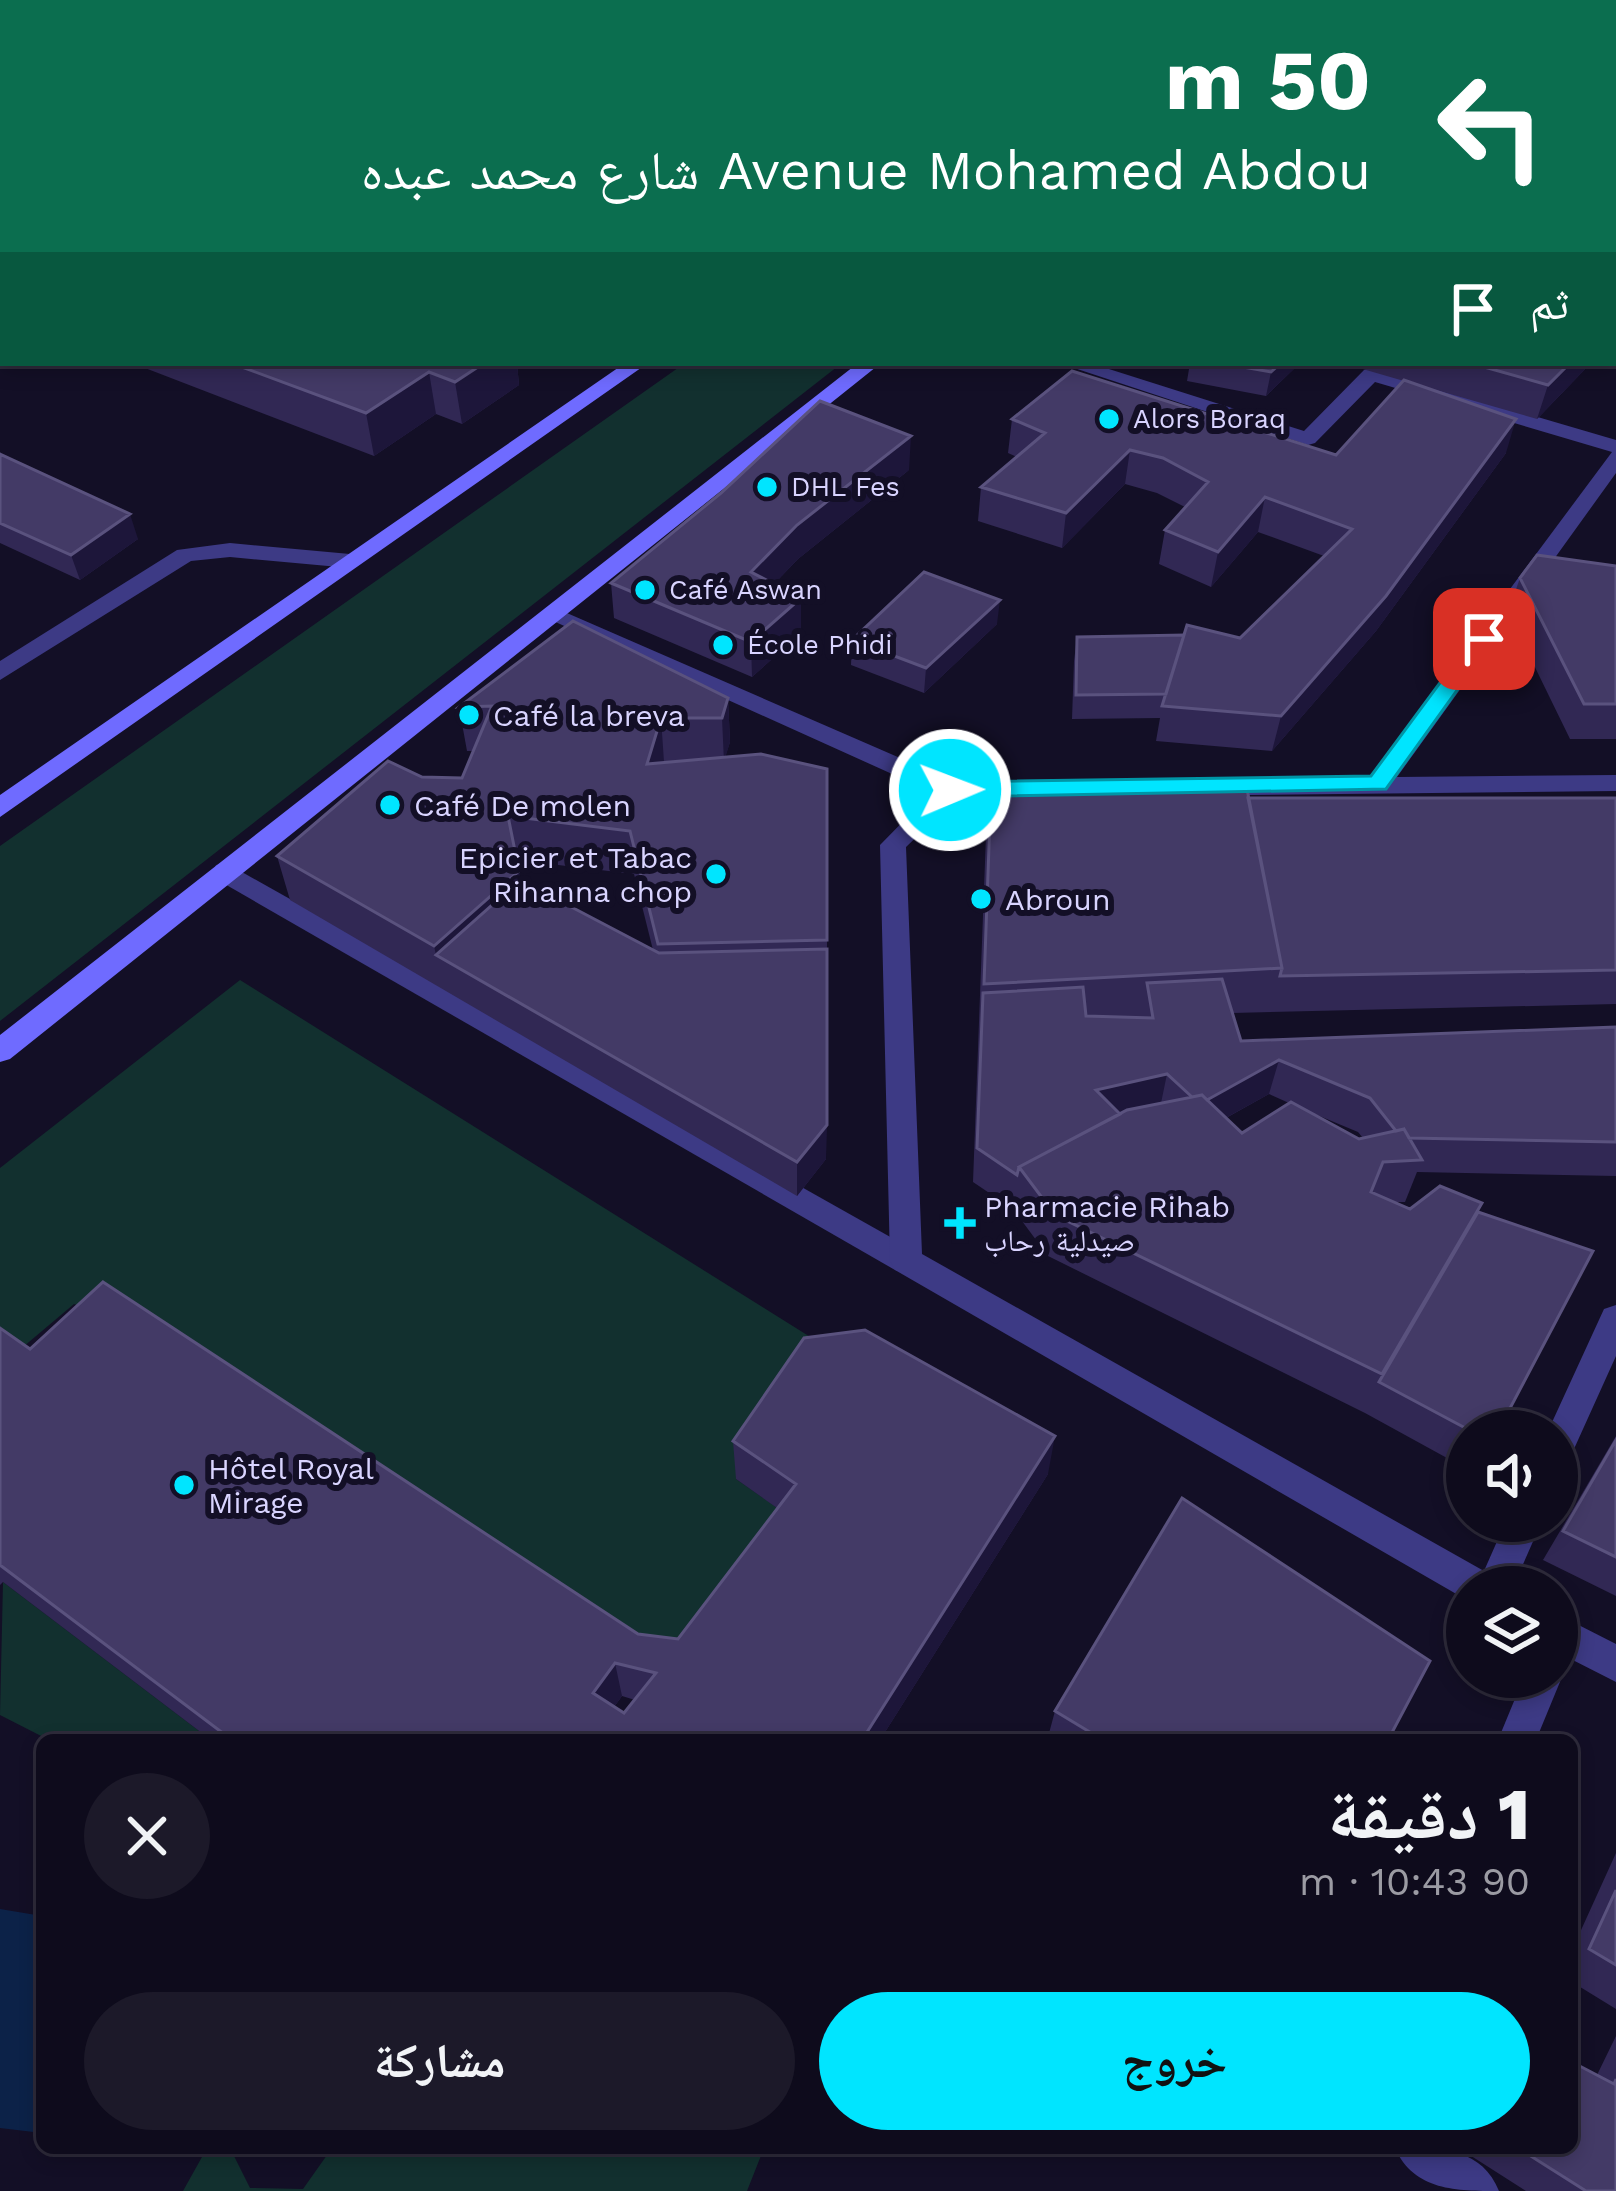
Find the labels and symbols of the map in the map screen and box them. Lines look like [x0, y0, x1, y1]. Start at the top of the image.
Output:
place label: Alors Boraq [1133, 403, 1286, 435]
marker: Alors Boraq [1096, 406, 1122, 432]
place label: DHL Fes [791, 471, 900, 503]
marker: DHL Fes [754, 474, 780, 500]
place label: Café Aswan [669, 574, 822, 606]
marker: Café Aswan [632, 577, 658, 603]
pin [1433, 588, 1535, 690]
place label: École Phidi [747, 629, 893, 661]
marker: École Phidi [710, 632, 736, 658]
place label: Café la breva [493, 698, 685, 733]
marker: Café la breva [456, 702, 482, 728]
position arrow [887, 727, 1013, 853]
place label: Café De molen [414, 788, 631, 823]
marker: Café De molen [377, 792, 403, 818]
place label: Epicier et Tabac Rihanna chop [459, 840, 692, 909]
marker: Epicier et Tabac Rihanna chop [703, 861, 729, 887]
place label: Abroun [1005, 882, 1110, 917]
marker: Abroun [968, 886, 994, 912]
place label: Pharmacie Rihab صيدلية رحاب [984, 1189, 1230, 1258]
marker: Pharmacie Rihab صيدلية رحاب [947, 1210, 973, 1236]
place label: Hôtel Royal Mirage [208, 1451, 374, 1520]
marker: Hôtel Royal Mirage [171, 1472, 197, 1498]

